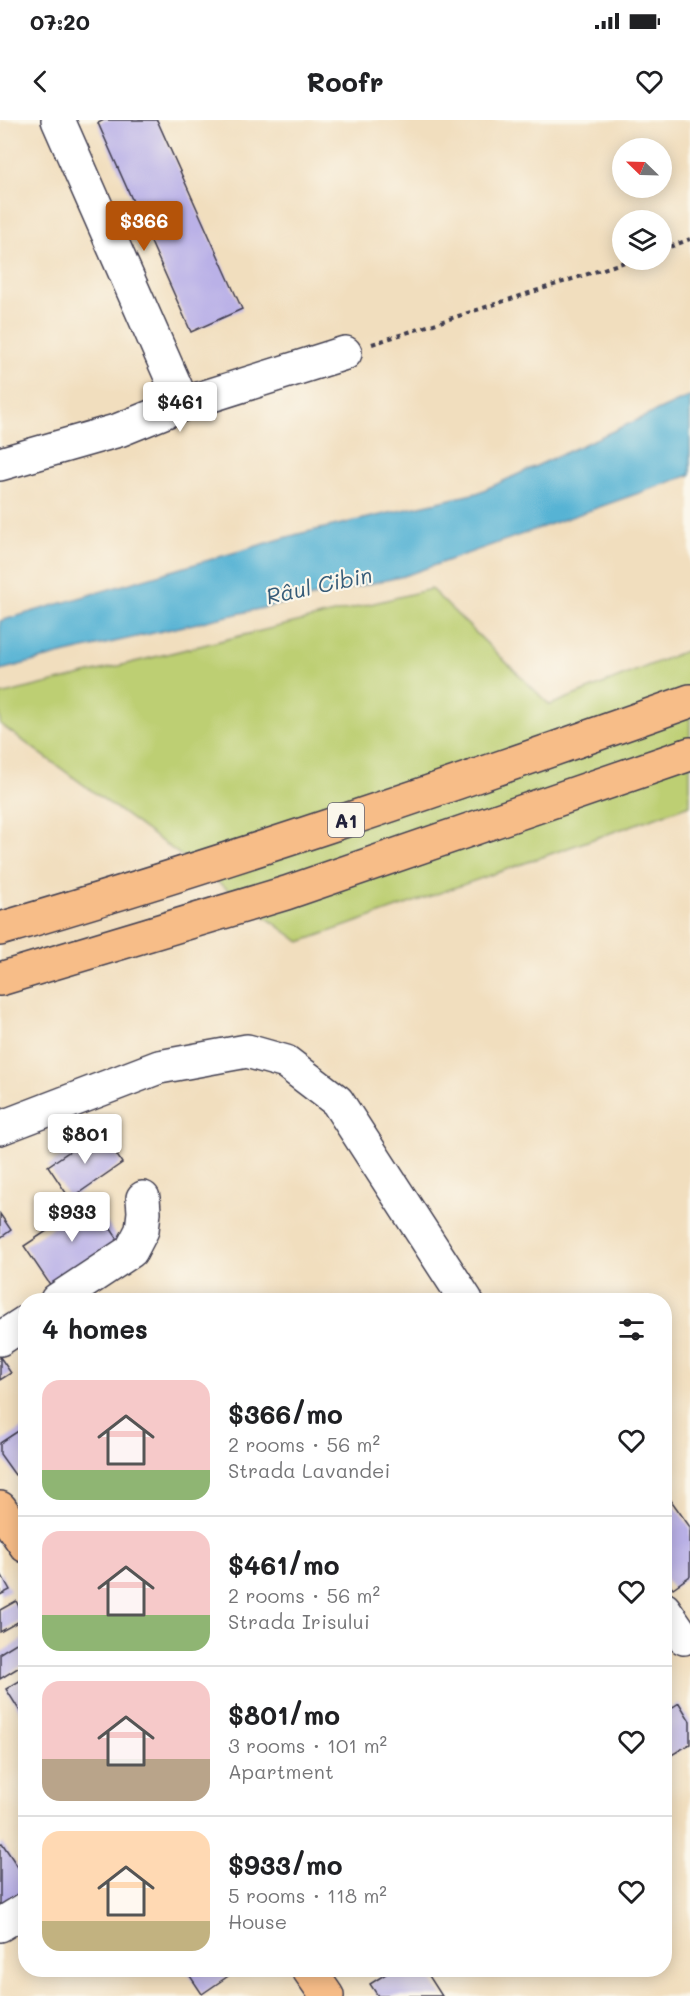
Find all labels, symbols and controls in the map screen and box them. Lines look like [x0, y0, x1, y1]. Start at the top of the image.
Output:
text: 07:20 [30, 7, 90, 36]
text: Roofr [306, 64, 384, 99]
icon: back [24, 65, 57, 98]
icon: heart [633, 65, 666, 98]
north arrow [612, 138, 672, 198]
map controls [612, 138, 672, 270]
pin: $366 [108, 201, 180, 252]
text: $366 [120, 207, 168, 233]
button: layers [612, 210, 672, 270]
pin: $461 [144, 382, 216, 433]
text: $461 [157, 388, 203, 414]
water label: Râul Cibin [263, 560, 375, 610]
road number: A1 [328, 803, 364, 837]
pin: $801 [49, 1114, 121, 1165]
text: $801 [62, 1120, 108, 1146]
pin: $933 [36, 1192, 108, 1243]
text: $933 [48, 1198, 96, 1224]
text: 4 homes [42, 1312, 148, 1346]
icon: filters [615, 1313, 648, 1346]
text: $366/mo [228, 1397, 343, 1431]
icon: home [90, 1404, 162, 1476]
icon: heart [615, 1424, 648, 1457]
text: 2 rooms · 56 m² [228, 1431, 380, 1457]
text: Strada Lavandei [228, 1457, 390, 1483]
text: $461/mo [228, 1548, 339, 1582]
icon: home [90, 1555, 162, 1627]
icon: heart [615, 1575, 648, 1608]
text: 2 rooms · 56 m² [228, 1582, 380, 1608]
text: Strada Irisului [228, 1608, 370, 1634]
text: $801/mo [228, 1698, 340, 1732]
icon: home [90, 1705, 162, 1777]
icon: heart [615, 1725, 648, 1758]
text: 3 rooms · 101 m² [228, 1732, 387, 1758]
text: Apartment [228, 1758, 334, 1784]
text: $933/mo [228, 1848, 343, 1882]
icon: home [90, 1855, 162, 1927]
icon: heart [615, 1875, 648, 1908]
text: 5 rooms · 118 m² [228, 1882, 387, 1908]
text: House [228, 1908, 287, 1934]

